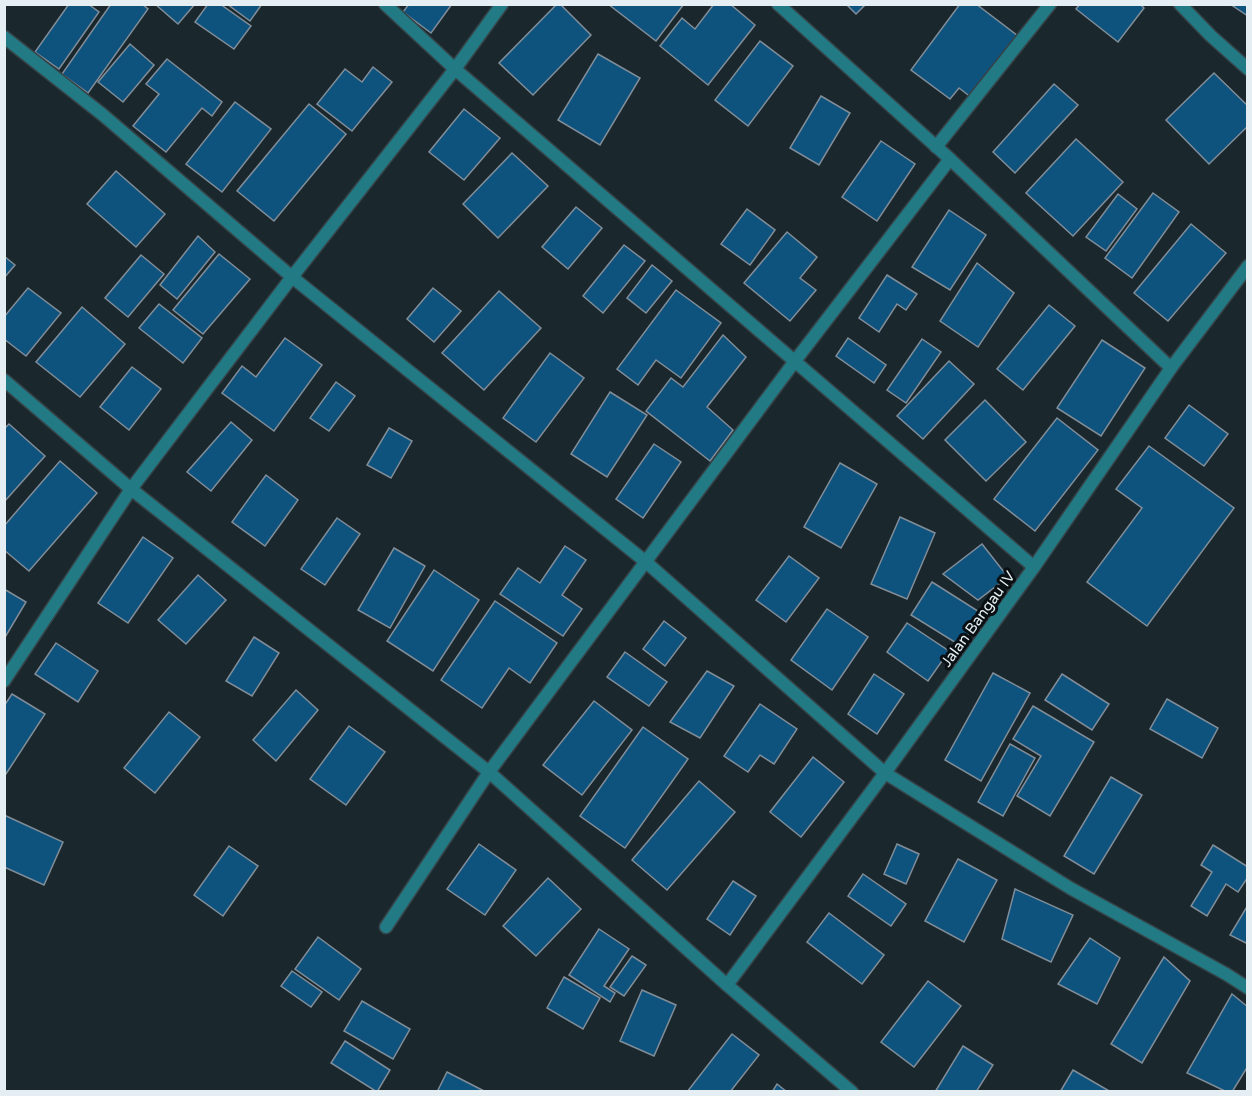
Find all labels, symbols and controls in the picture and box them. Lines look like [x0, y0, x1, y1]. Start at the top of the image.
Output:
street label: Jalan Bangau IV [937, 567, 1019, 670]

